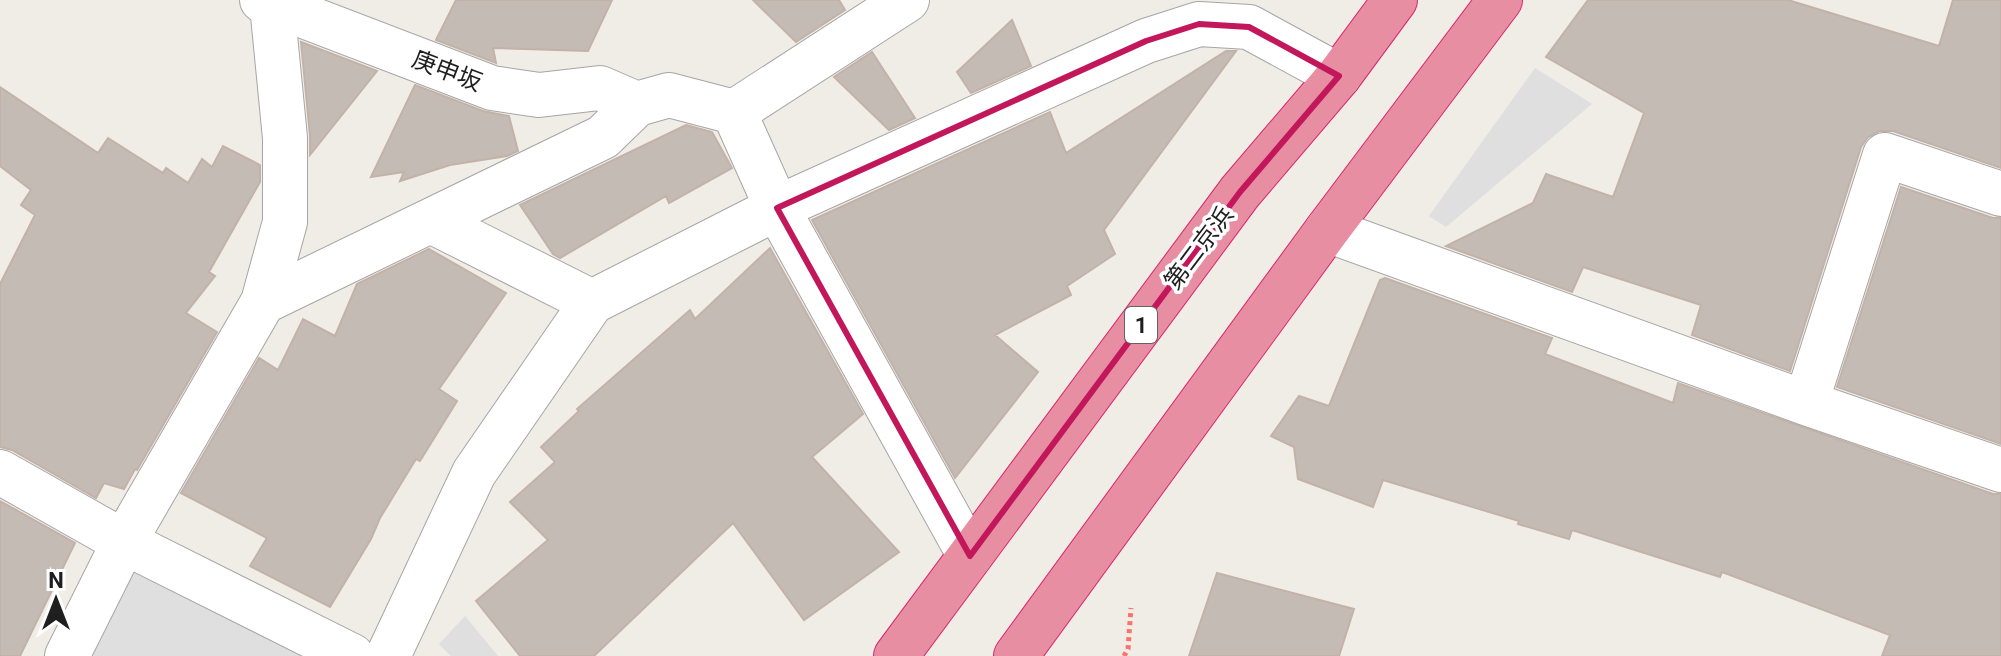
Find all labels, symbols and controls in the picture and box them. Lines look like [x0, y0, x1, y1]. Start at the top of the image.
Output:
street label: 庚申坂 [408, 45, 486, 97]
street label: 第二京浜 [1159, 201, 1239, 295]
road number: 1 [1125, 307, 1157, 343]
north arrow [16, 560, 96, 640]
text: N [48, 568, 64, 593]

